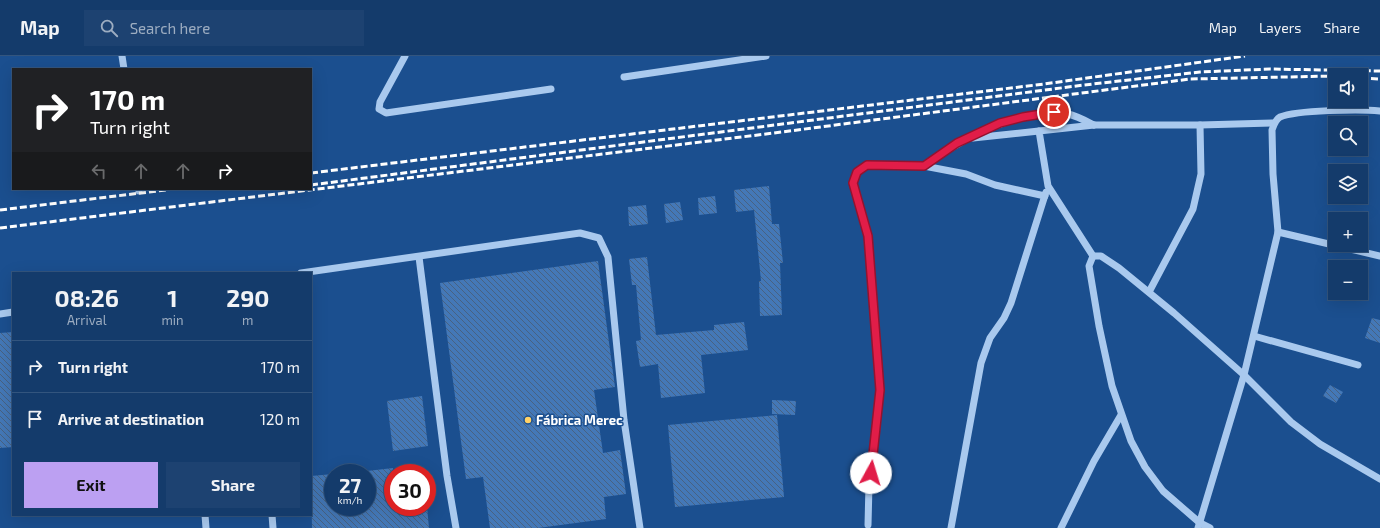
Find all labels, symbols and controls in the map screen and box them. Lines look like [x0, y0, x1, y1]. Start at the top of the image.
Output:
search box [84, 10, 364, 46]
text: Map [20, 16, 60, 39]
icon: search [98, 17, 120, 39]
text: Search here [130, 19, 210, 37]
text: Map [1209, 19, 1237, 36]
text: Layers [1259, 19, 1301, 36]
text: Share [1323, 19, 1360, 36]
map controls [1328, 68, 1368, 300]
button: sound [1328, 68, 1368, 108]
text: 170 m [90, 82, 165, 116]
icon: right [24, 84, 76, 136]
pin [1037, 95, 1071, 129]
icon: arrive [1043, 101, 1065, 123]
text: Turn right [90, 116, 170, 138]
button: search [1328, 116, 1368, 156]
icon: left [88, 160, 110, 182]
icon: ahead [130, 160, 152, 182]
icon: ahead [172, 160, 194, 182]
icon: right [214, 160, 236, 182]
button: layers [1328, 164, 1368, 204]
button: + [1328, 212, 1368, 252]
button: − [1328, 260, 1368, 300]
text: 08:26 [55, 283, 119, 312]
text: 1 [167, 283, 178, 312]
text: 290 [226, 283, 269, 312]
text: Arrival [67, 312, 107, 328]
text: min [161, 312, 184, 328]
text: m [242, 312, 254, 328]
icon: right [24, 356, 46, 378]
text: Turn right [58, 358, 128, 376]
text: 170 m [261, 358, 300, 376]
icon: arrive [24, 408, 46, 430]
text: Arrive at destination [58, 410, 204, 428]
text: 120 m [260, 410, 300, 428]
place label: Fábrica Merec [536, 412, 623, 428]
marker: Fábrica Merec [523, 415, 533, 425]
position arrow [850, 452, 892, 494]
button: Exit [24, 462, 158, 508]
button: Share [166, 462, 300, 508]
speed limit sign: 30 [384, 464, 436, 516]
text: 27 [339, 473, 361, 497]
text: km/h [338, 494, 362, 506]

